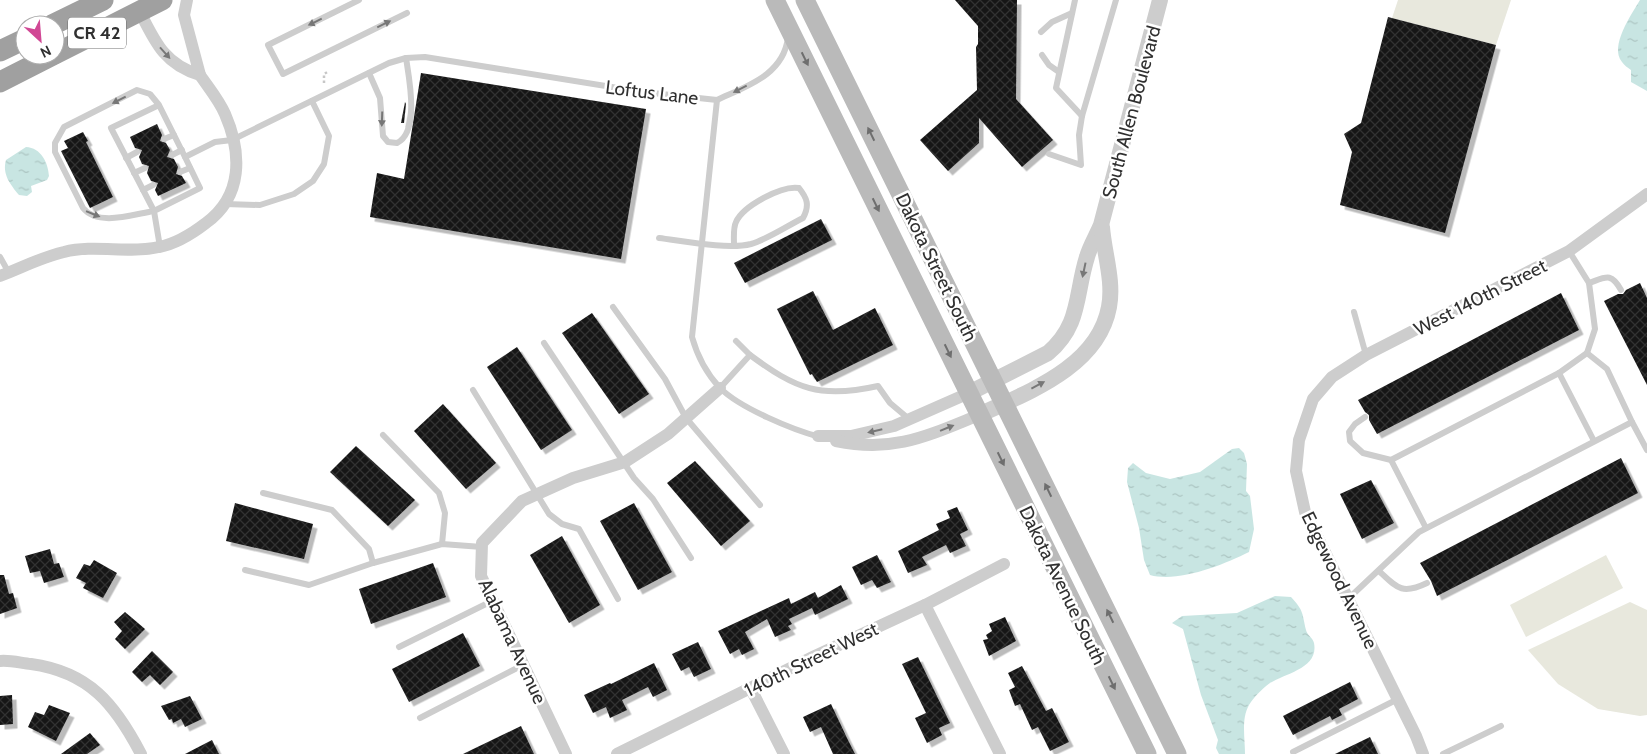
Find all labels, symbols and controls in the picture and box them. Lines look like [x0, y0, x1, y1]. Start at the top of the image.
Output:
north arrow [15, 15, 65, 65]
road number: CR 42 [68, 17, 126, 48]
one-way arrow [308, 18, 322, 26]
one-way arrow [377, 20, 391, 28]
street label: South Allen Boulevard [1097, 23, 1166, 201]
text: N [37, 41, 54, 62]
one-way arrow [159, 46, 171, 58]
one-way arrow [800, 52, 809, 67]
street label: Loftus Lane [604, 75, 700, 110]
one-way arrow [733, 85, 747, 93]
one-way arrow [111, 96, 126, 104]
one-way arrow [378, 111, 386, 127]
one-way arrow [867, 126, 876, 141]
street label: Dakota Street South [891, 189, 982, 345]
one-way arrow [872, 198, 880, 212]
one-way arrow [86, 210, 101, 218]
street label: West 140th Street [1410, 254, 1551, 341]
one-way arrow [1080, 263, 1088, 279]
one-way arrow [944, 344, 952, 358]
one-way arrow [1031, 381, 1046, 389]
one-way arrow [939, 424, 954, 432]
one-way arrow [867, 427, 883, 435]
one-way arrow [997, 452, 1005, 466]
one-way arrow [1044, 483, 1052, 498]
street label: Dakota Avenue South [1014, 502, 1111, 668]
street label: Edgewood Avenue [1296, 508, 1383, 653]
street label: Alabama Avenue [474, 575, 552, 708]
one-way arrow [1105, 609, 1113, 623]
street label: 140th Street West [741, 617, 882, 702]
one-way arrow [1108, 676, 1116, 690]

